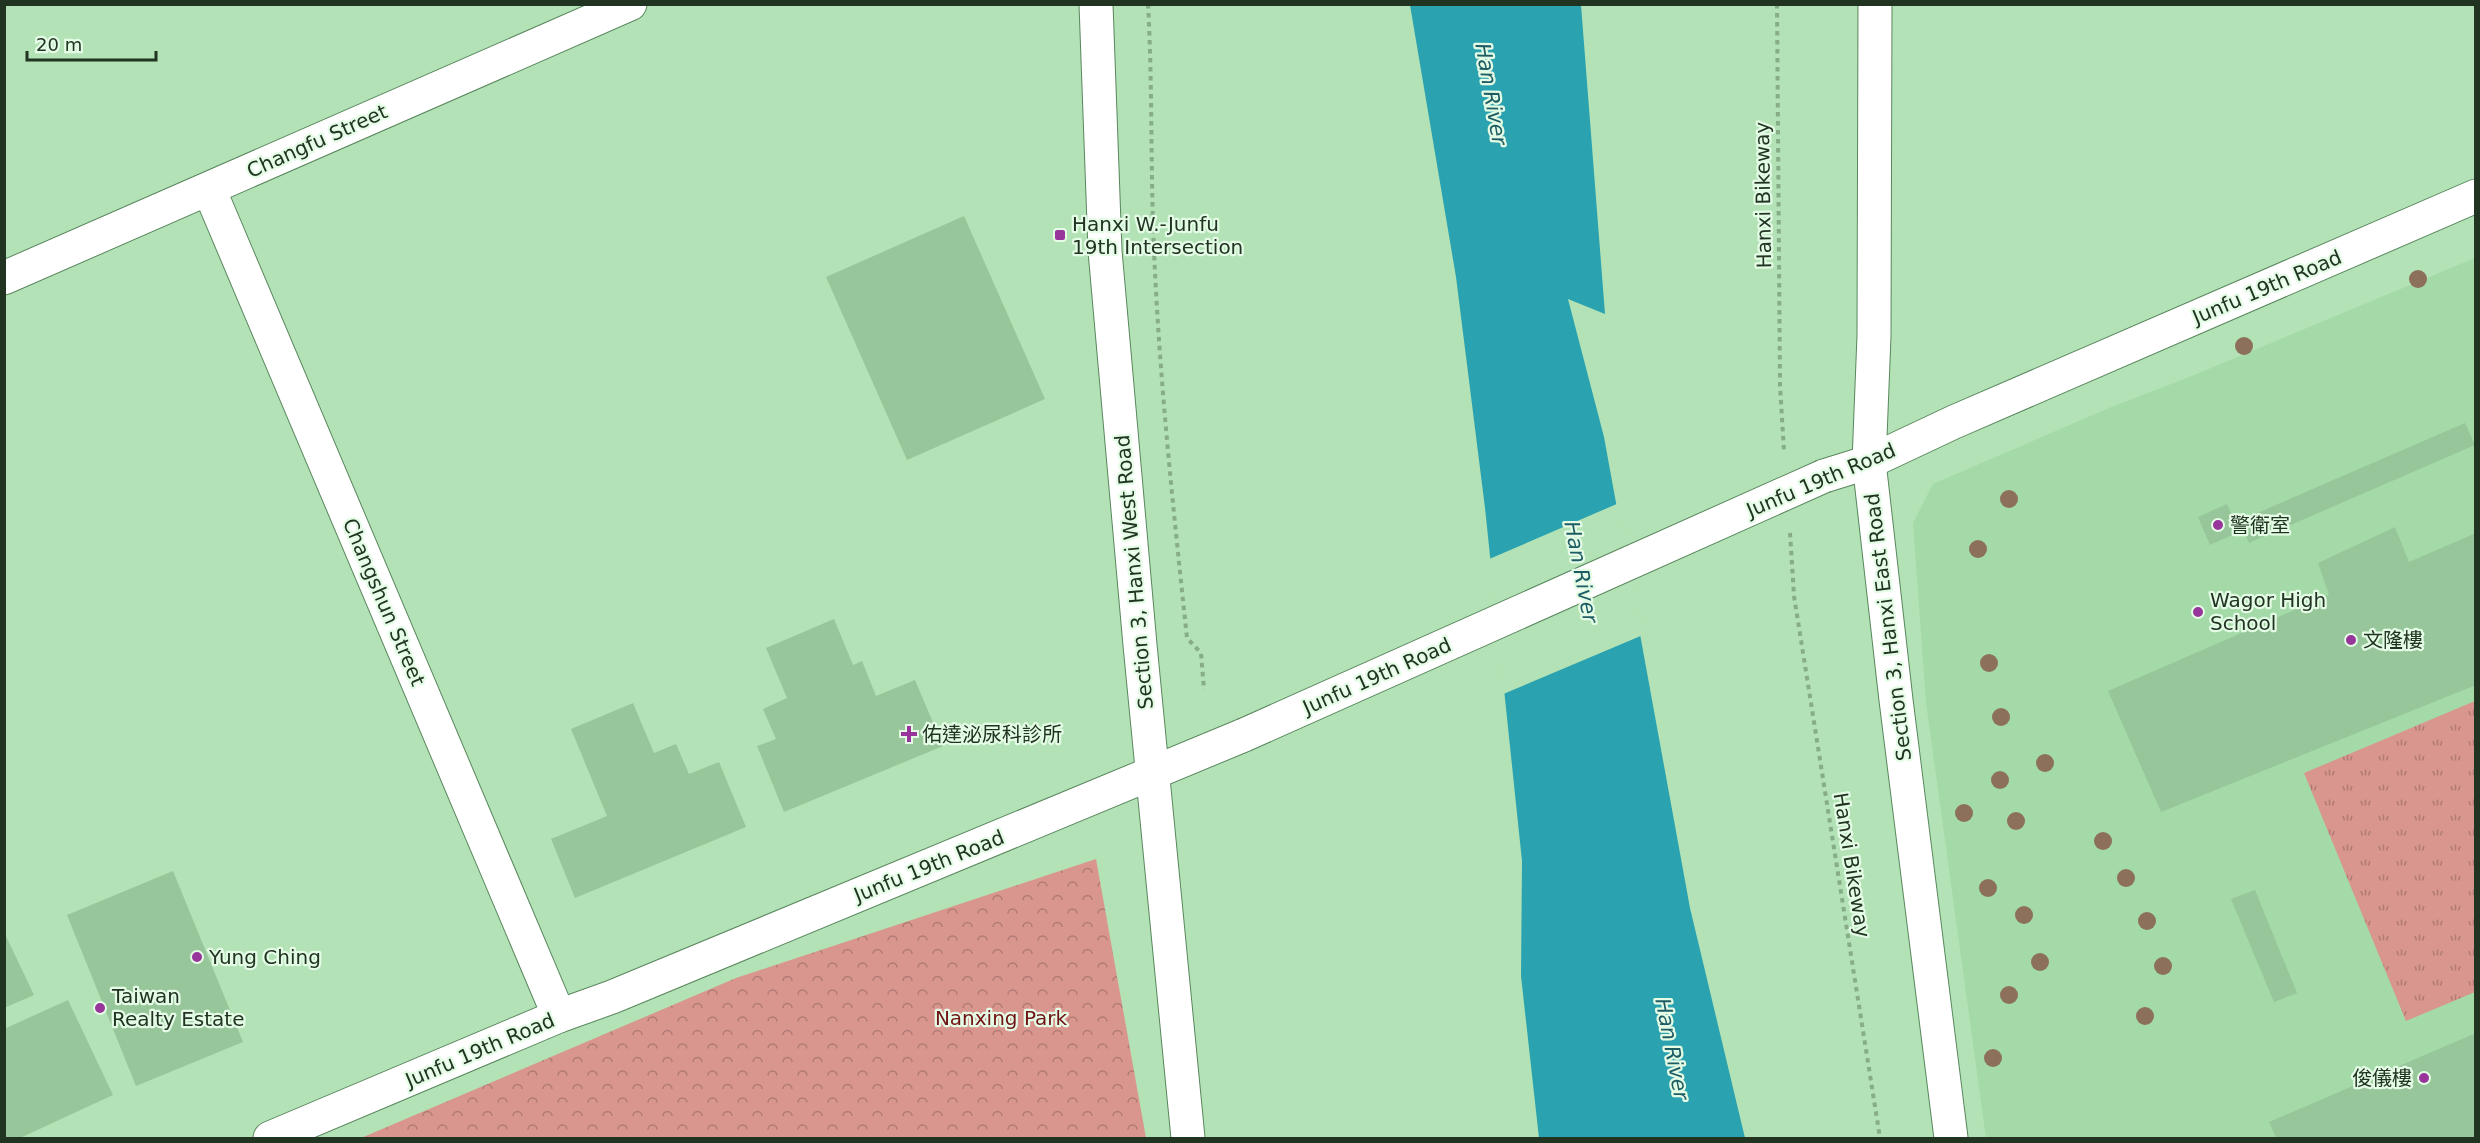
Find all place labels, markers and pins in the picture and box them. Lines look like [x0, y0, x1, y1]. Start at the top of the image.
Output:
place label: Hanxi W.-Junfu 19th Intersection [1072, 212, 1243, 259]
marker: Hanxi W.-Junfu 19th Intersection [1053, 228, 1067, 242]
place label: 警衛室 [2230, 513, 2290, 537]
marker: 警衛室 [2211, 518, 2225, 532]
place label: Wagor High School [2210, 588, 2326, 635]
marker: Wagor High School [2191, 605, 2205, 619]
place label: 文隆樓 [2363, 628, 2423, 652]
marker: 文隆樓 [2344, 633, 2358, 647]
place label: 佑達泌尿科診所 [922, 722, 1062, 746]
marker: 佑達泌尿科診所 [900, 725, 918, 743]
place label: Yung Ching [208, 945, 321, 969]
marker: Yung Ching [190, 950, 204, 964]
place label: Taiwan Realty Estate [111, 984, 244, 1031]
marker: Taiwan Realty Estate [93, 1001, 107, 1015]
place label: 俊儀樓 [2352, 1066, 2412, 1090]
marker: 俊儀樓 [2417, 1071, 2431, 1085]

